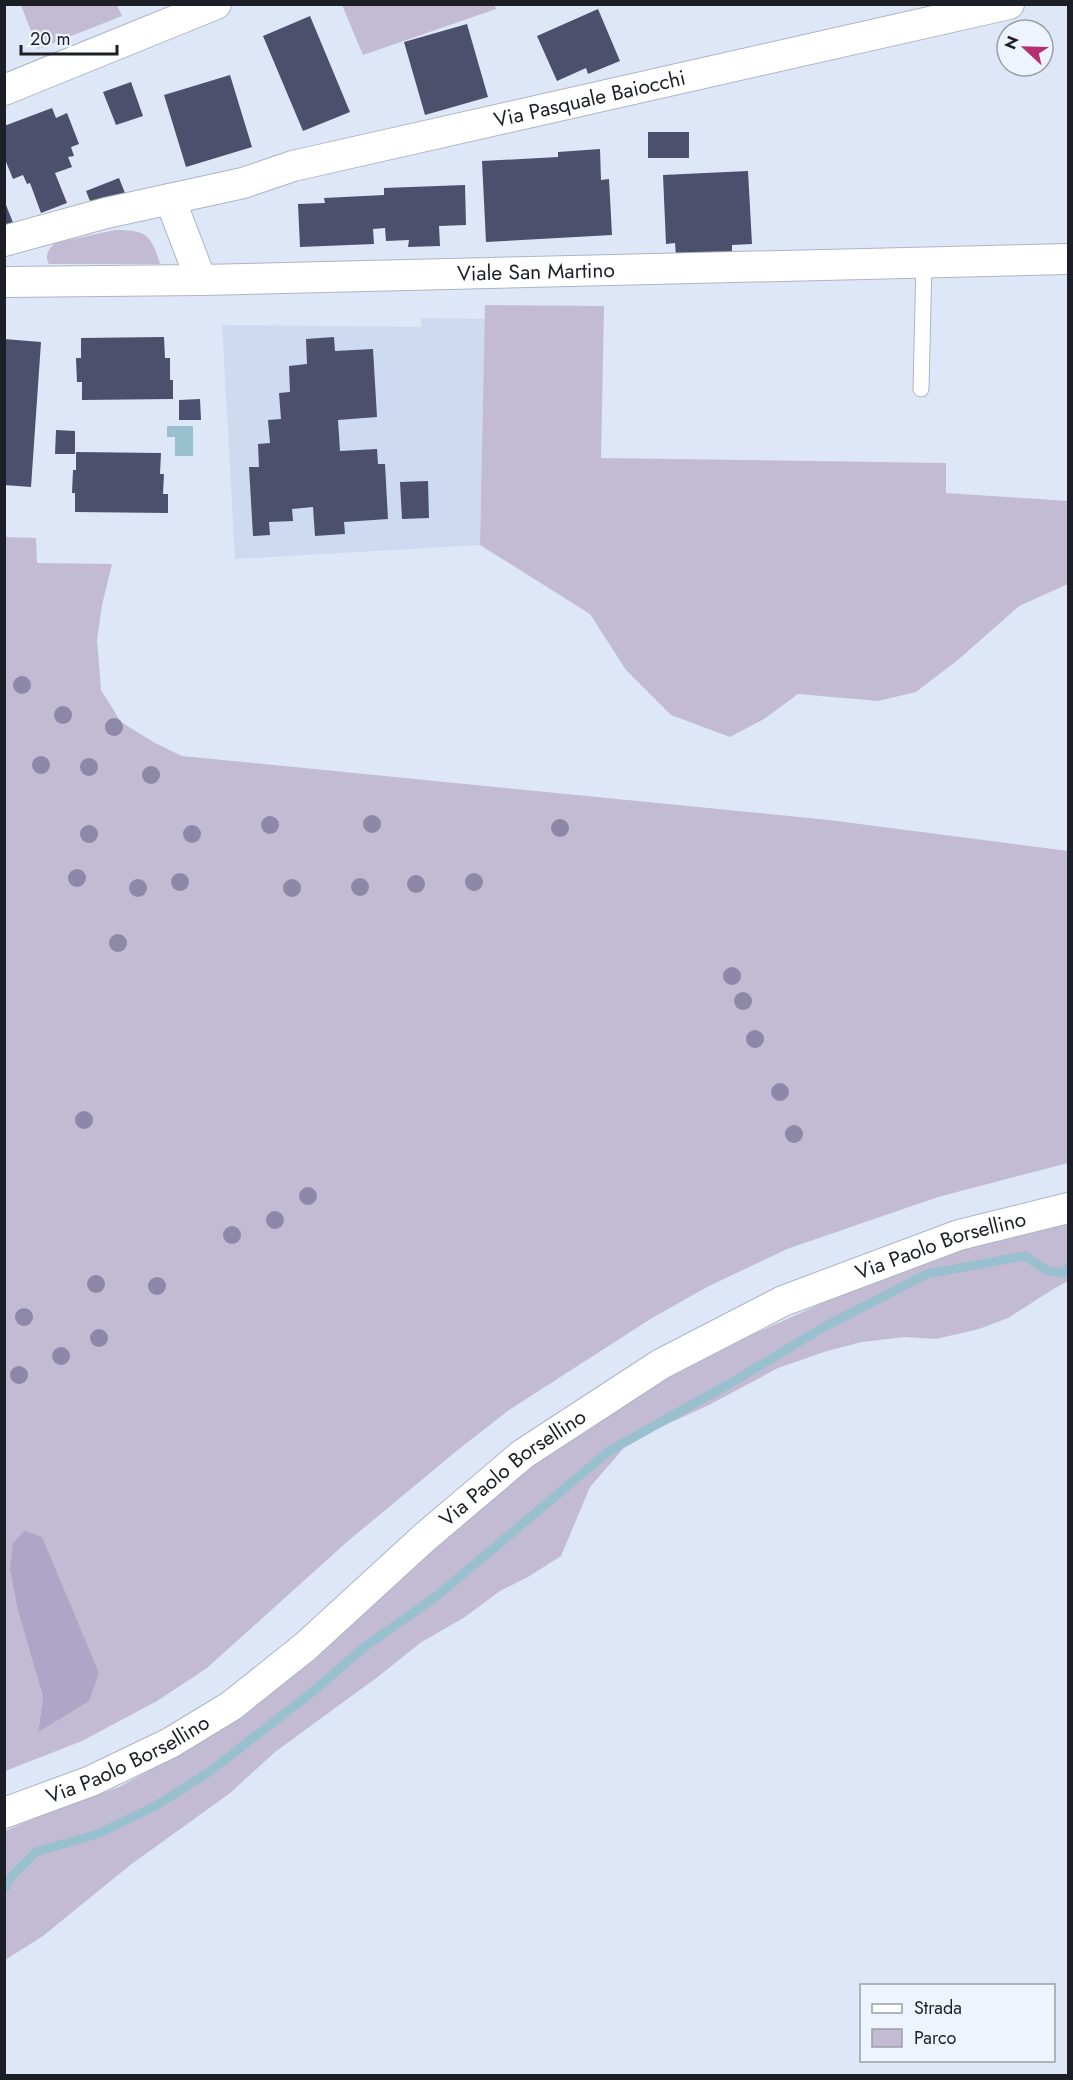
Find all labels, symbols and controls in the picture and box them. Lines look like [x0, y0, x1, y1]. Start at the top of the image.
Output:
scale bar [21, 18, 117, 56]
north arrow [995, 18, 1055, 78]
text: 20 m [30, 26, 70, 52]
text: N [999, 32, 1025, 53]
street label: Via Pasquale Baiocchi [491, 63, 688, 135]
street label: Viale San Martino [457, 255, 615, 289]
street label: Via Paolo Borsellino [851, 1204, 1029, 1288]
street label: Via Paolo Borsellino [433, 1402, 592, 1534]
street label: Via Paolo Borsellino [42, 1707, 215, 1811]
legend [860, 1984, 1055, 2062]
text: Strada [914, 1995, 962, 2021]
text: Parco [914, 2025, 956, 2051]

